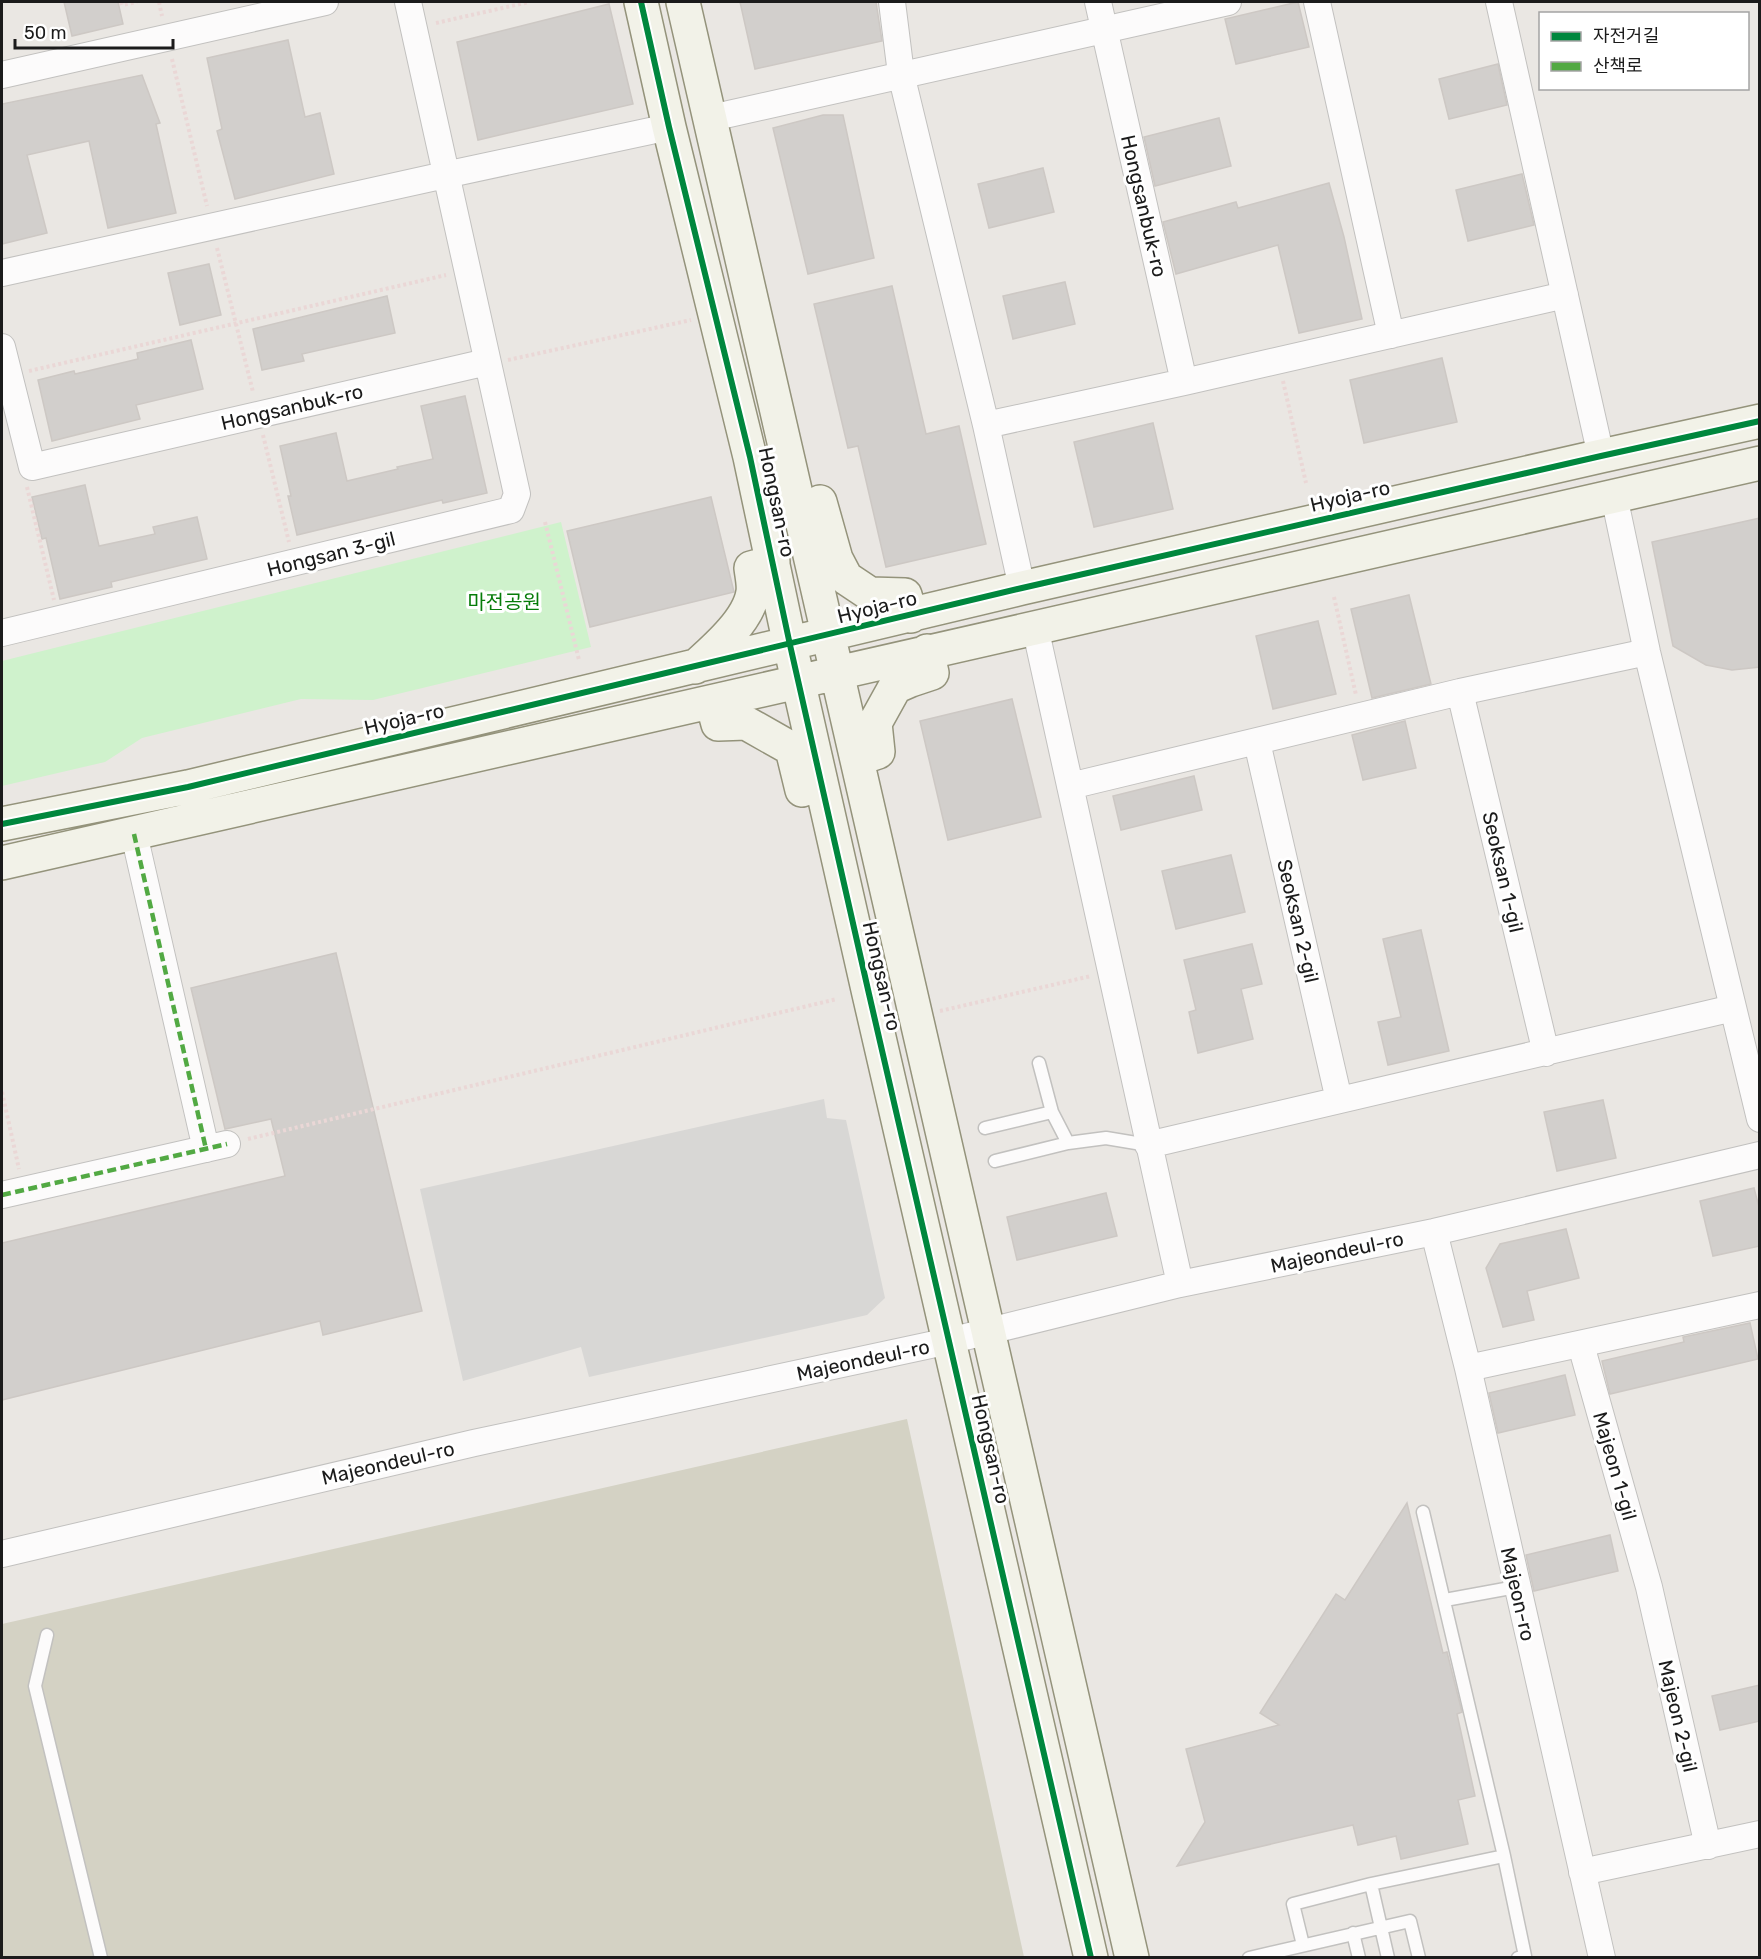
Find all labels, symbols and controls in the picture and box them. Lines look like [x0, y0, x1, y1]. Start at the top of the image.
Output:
scale bar [15, 12, 172, 50]
legend [1539, 12, 1749, 90]
text: 50 m [24, 22, 67, 44]
text: 자전거길 [1593, 25, 1659, 47]
text: 산책로 [1593, 55, 1643, 77]
street label: Hongsanbuk-ro [1116, 133, 1172, 279]
street label: Hongsanbuk-ro [219, 379, 365, 435]
street label: Hongsan-ro [754, 445, 800, 559]
street label: Hyoja-ro [1308, 475, 1392, 517]
street label: Hongsan 3-gil [264, 526, 398, 582]
street label: Hyoja-ro [835, 586, 919, 628]
park label: 마전공원 [467, 590, 541, 614]
street label: Hyoja-ro [362, 698, 446, 740]
street label: Seoksan 1-gil [1477, 809, 1529, 935]
street label: Seoksan 2-gil [1272, 857, 1324, 985]
street label: Hongsan-ro [858, 919, 906, 1033]
street label: Majeondeul-ro [1268, 1226, 1406, 1278]
street label: Majeondeul-ro [794, 1334, 932, 1386]
street label: Hongsan-ro [967, 1392, 1015, 1506]
street label: Majeon 1-gil [1588, 1409, 1642, 1523]
street label: Majeondeul-ro [319, 1436, 457, 1490]
street label: Majeon-ro [1496, 1545, 1540, 1643]
street label: Majeon 2-gil [1653, 1658, 1703, 1774]

